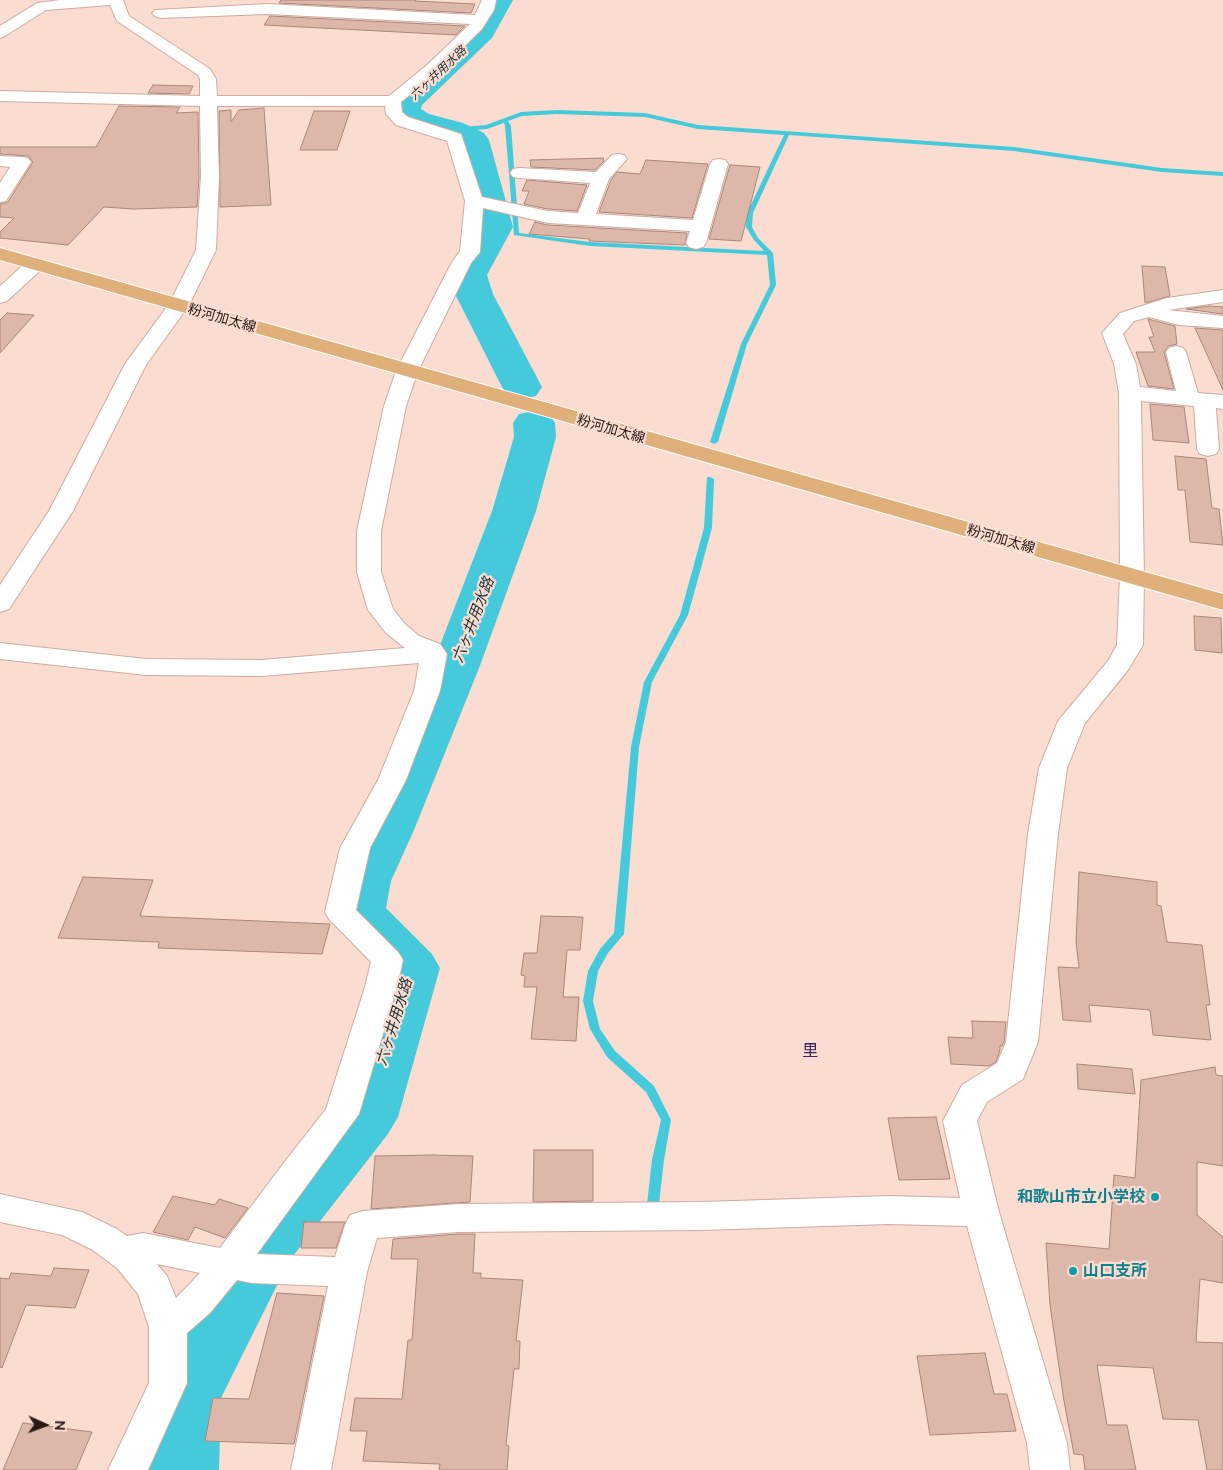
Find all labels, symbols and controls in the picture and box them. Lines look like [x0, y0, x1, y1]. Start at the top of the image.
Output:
water label: 六ヶ井用水路 [407, 43, 469, 103]
street label: 粉河加太線 [186, 300, 258, 336]
street label: 粉河加太線 [575, 411, 647, 447]
street label: 粉河加太線 [965, 521, 1037, 557]
water label: 六ヶ井用水路 [448, 575, 498, 665]
water label: 六ヶ井用水路 [372, 976, 416, 1068]
district label: 里 [802, 1041, 818, 1061]
place label: 和歌山市立小学校 [1017, 1187, 1145, 1207]
marker: 和歌山市立小学校 [1149, 1191, 1161, 1203]
place label: 山口支所 [1083, 1261, 1147, 1281]
marker: 山口支所 [1067, 1265, 1079, 1277]
north arrow [20, 1400, 70, 1450]
text: N [52, 1420, 68, 1431]

